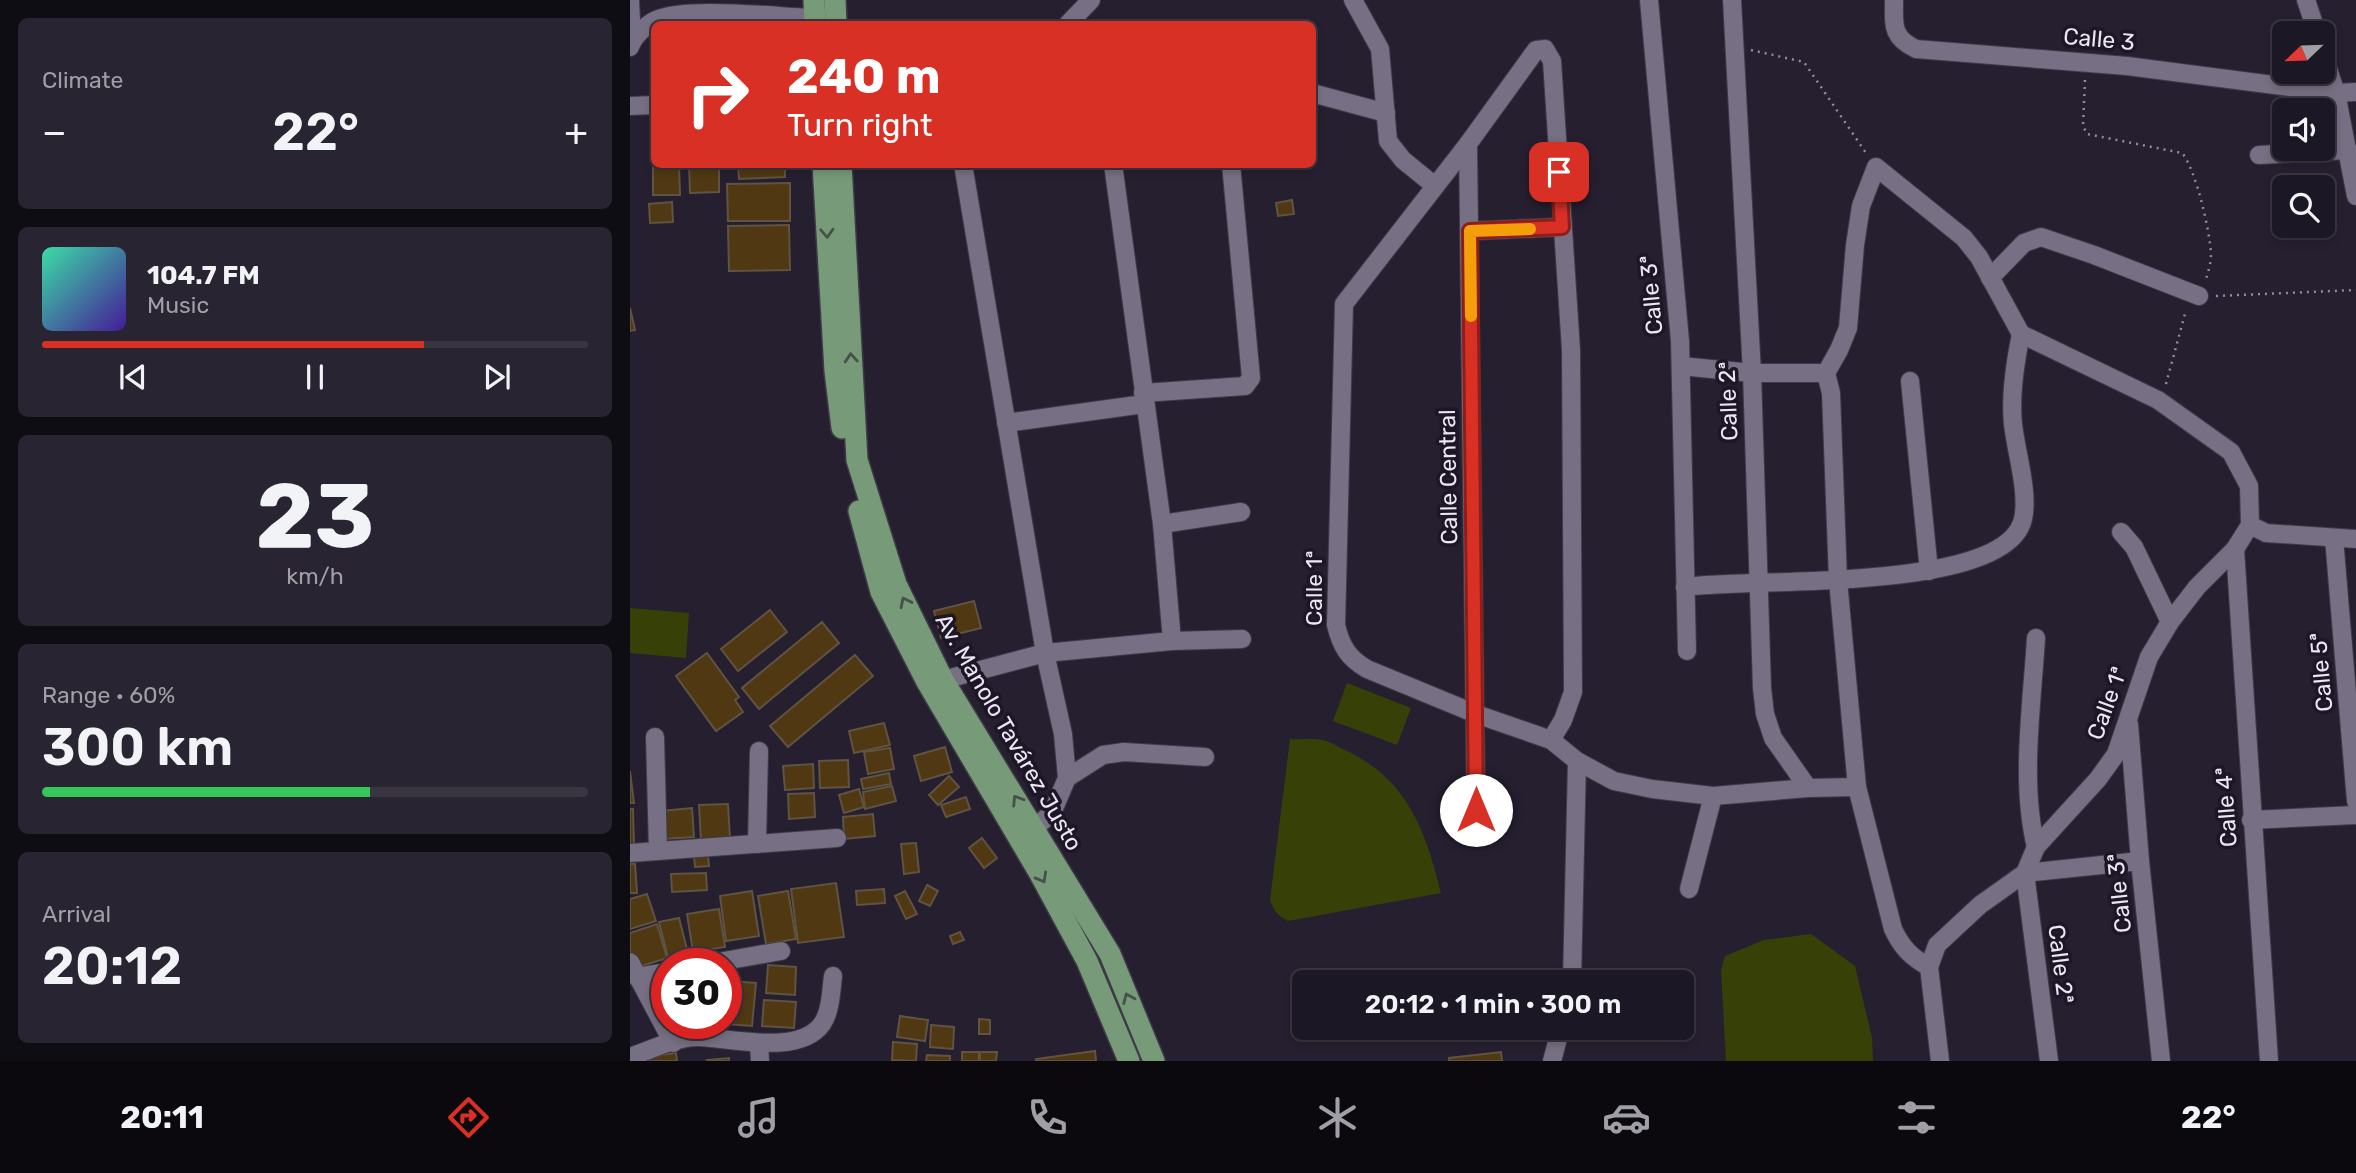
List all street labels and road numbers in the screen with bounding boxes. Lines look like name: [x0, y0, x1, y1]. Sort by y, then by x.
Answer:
street label: Calle 3: [2062, 22, 2136, 56]
street label: Calle 3ª: [1634, 254, 1668, 336]
street label: Calle 2ª: [1713, 361, 1743, 441]
street label: Calle Central: [1433, 409, 1463, 545]
street label: Calle 1ª: [1300, 550, 1328, 626]
street label: Av. Manolo Tavárez Justo: [930, 608, 1088, 856]
street label: Calle 5ª: [2304, 631, 2338, 713]
street label: Calle 1ª: [2081, 663, 2133, 743]
street label: Calle 4ª: [2209, 766, 2243, 848]
street label: Calle 3ª: [2101, 852, 2137, 934]
street label: Calle 2ª: [2042, 923, 2080, 1005]

